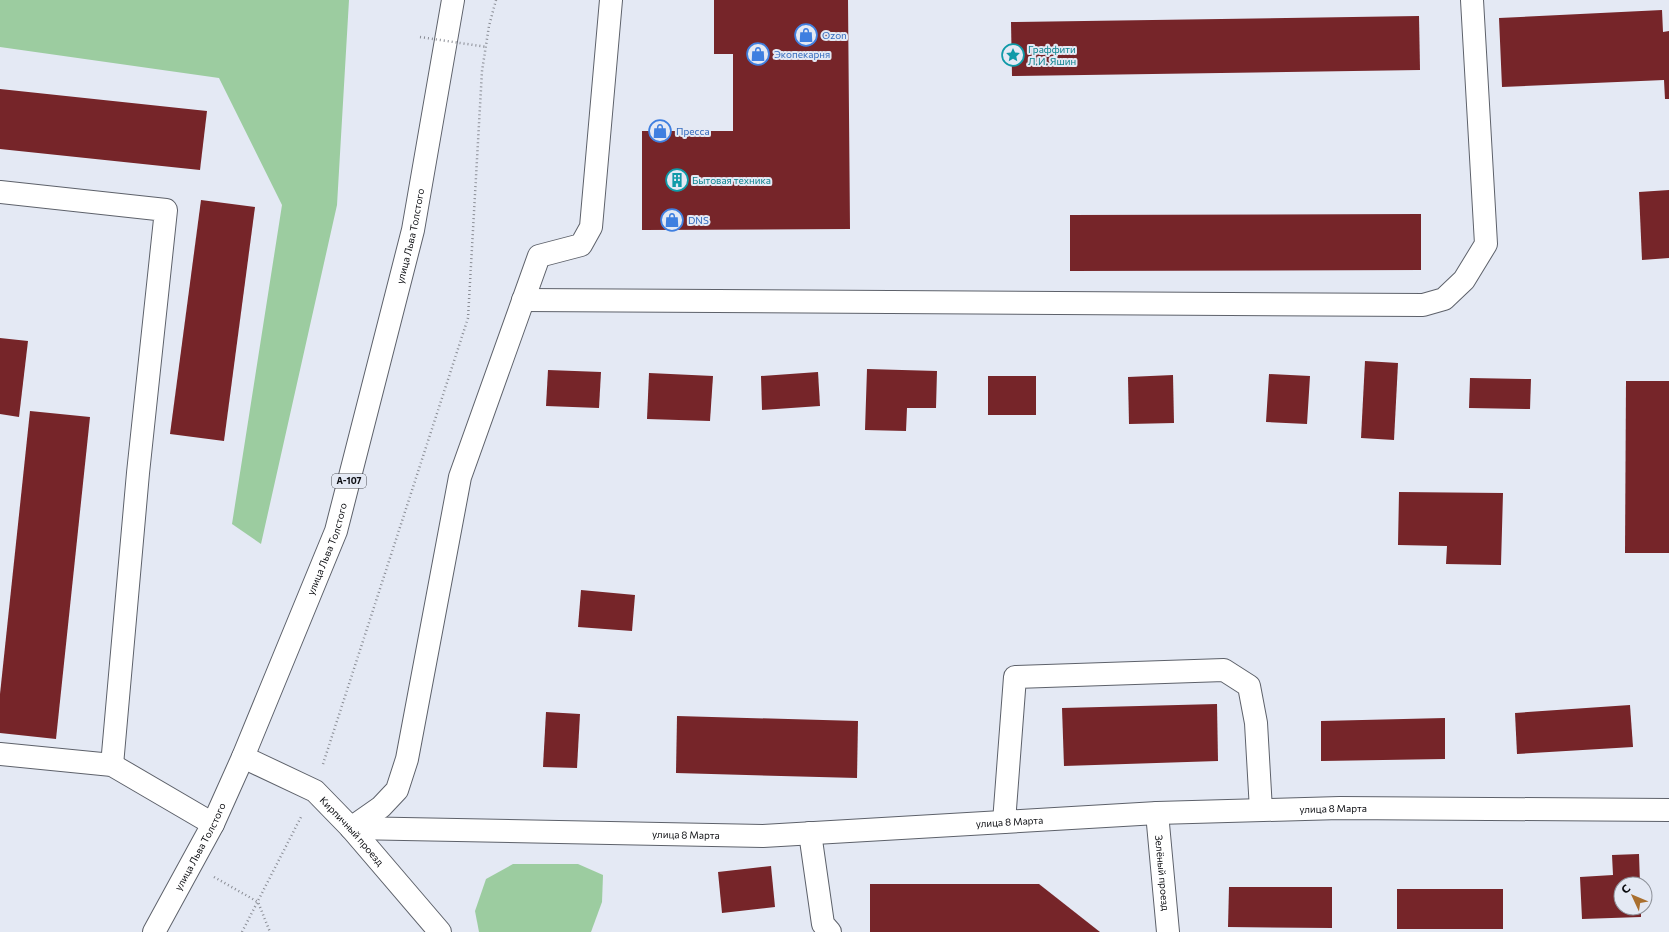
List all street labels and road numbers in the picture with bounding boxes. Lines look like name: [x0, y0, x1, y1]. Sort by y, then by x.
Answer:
street label: улица Льва Толстого: [393, 187, 426, 285]
road number: А-107: [332, 474, 366, 488]
street label: улица Льва Толстого: [304, 501, 349, 597]
street label: Кирпичный проезд: [317, 794, 386, 868]
street label: улица Льва Толстого: [172, 801, 228, 893]
street label: улица 8 Марта: [1299, 802, 1367, 815]
street label: улица 8 Марта: [975, 814, 1044, 830]
street label: улица 8 Марта: [652, 828, 720, 841]
street label: Зелёный проезд: [1153, 834, 1172, 911]

